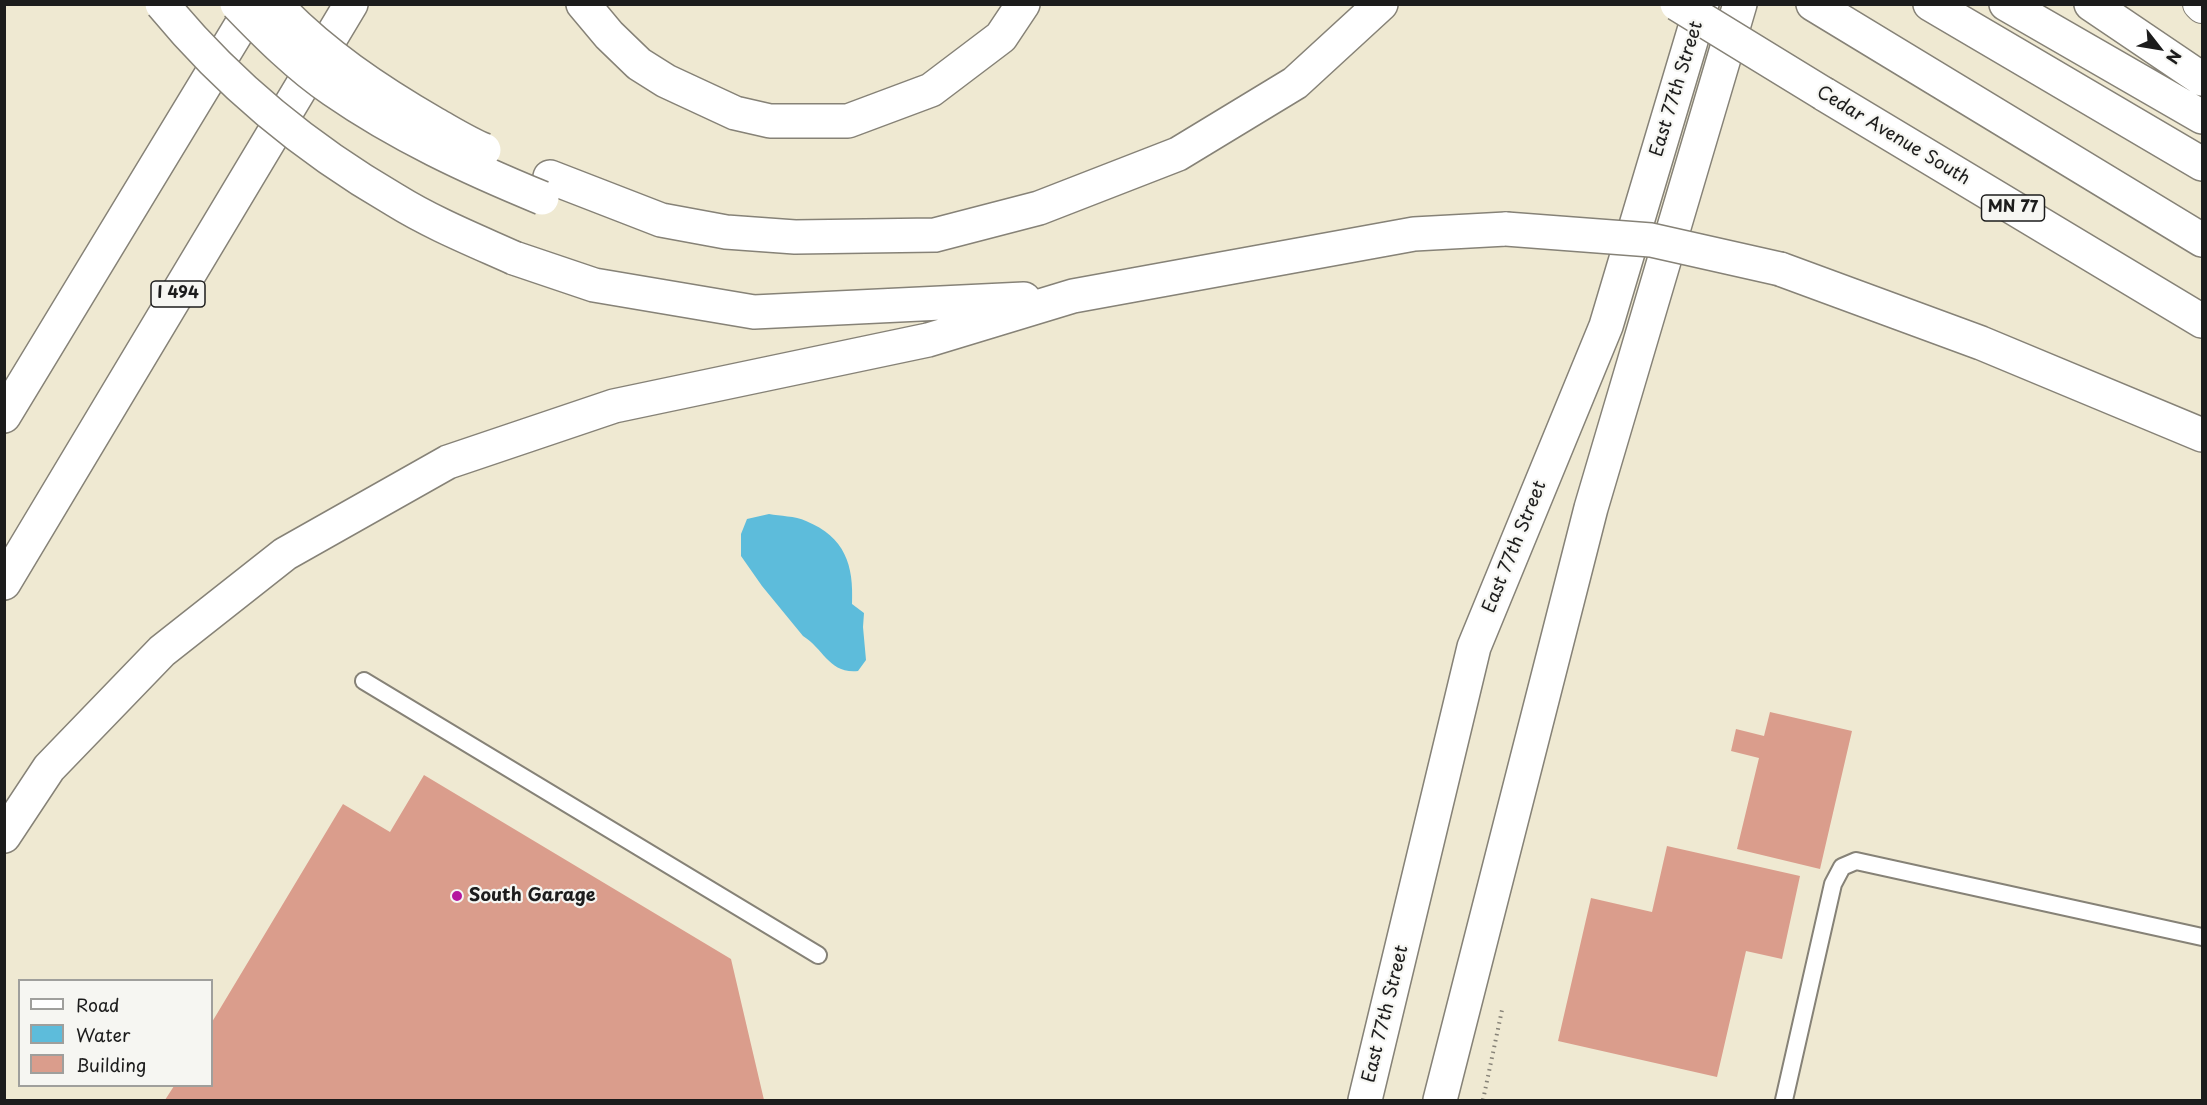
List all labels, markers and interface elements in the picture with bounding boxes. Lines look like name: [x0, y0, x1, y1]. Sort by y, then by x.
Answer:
north arrow: [2129, 18, 2189, 78]
street label: East 77th Street: [1646, 19, 1708, 159]
text: N: [2161, 46, 2188, 69]
street label: Cedar Avenue South: [1813, 82, 1973, 190]
road number: MN 77: [1982, 195, 2044, 221]
road number: I 494: [151, 281, 205, 307]
street label: East 77th Street: [1479, 478, 1551, 616]
place label: South Garage: [469, 885, 596, 907]
marker: South Garage: [450, 889, 464, 903]
street label: East 77th Street: [1358, 943, 1414, 1085]
legend: [18, 979, 213, 1087]
text: Road: [76, 991, 120, 1018]
text: Water: [76, 1021, 130, 1048]
text: Building: [76, 1051, 146, 1078]

